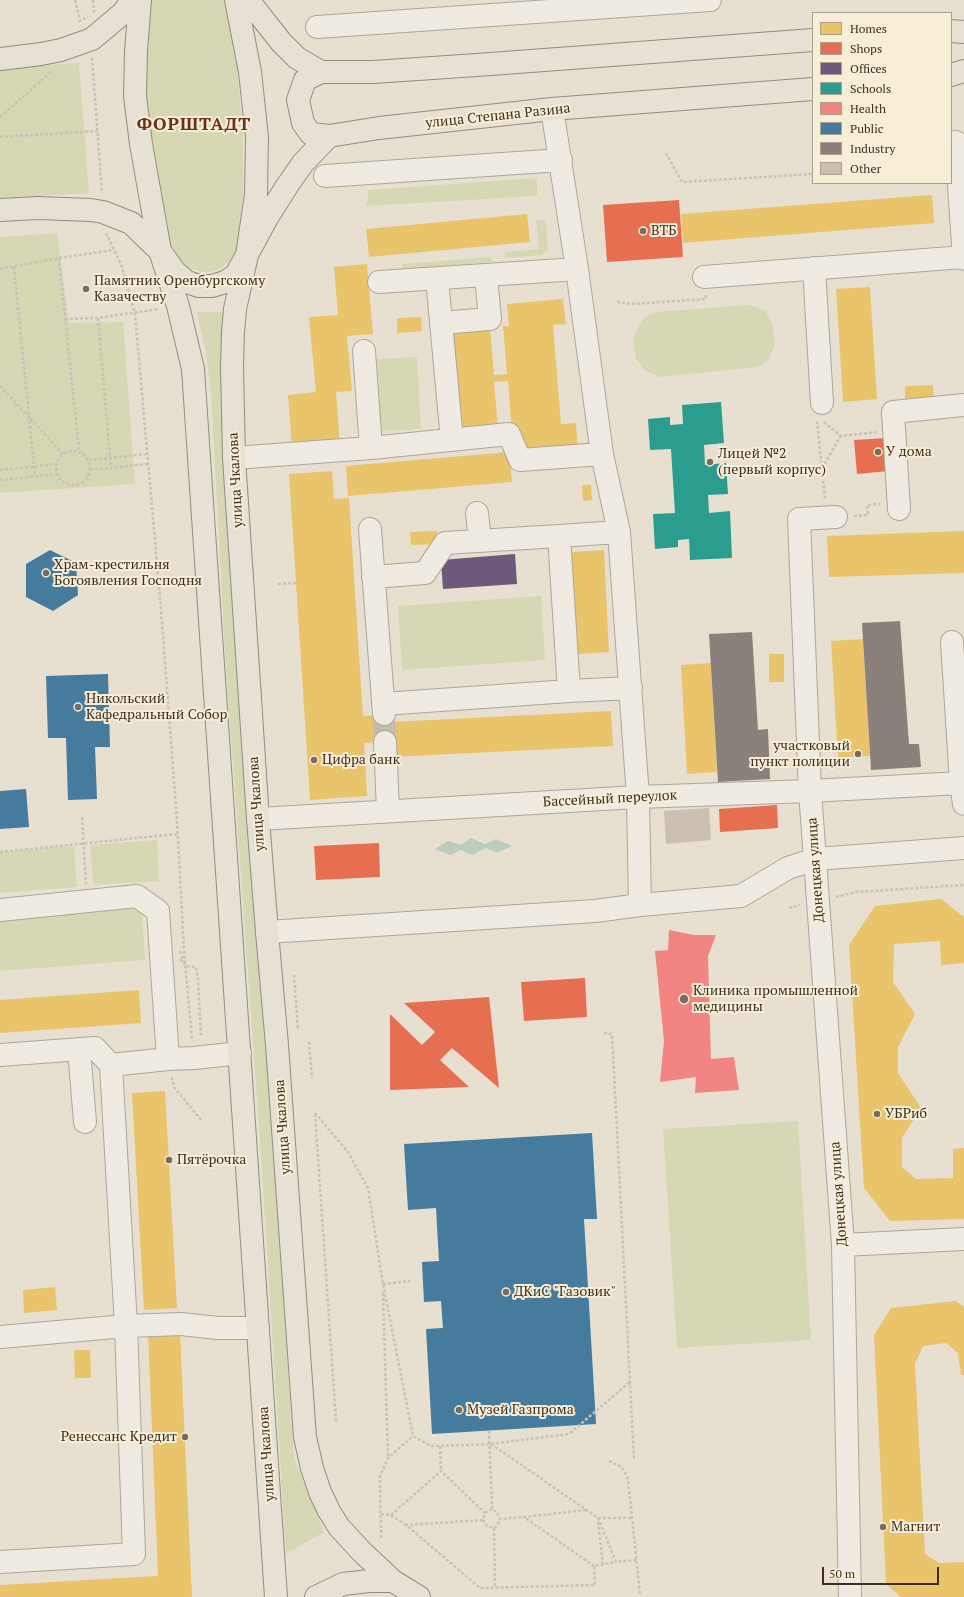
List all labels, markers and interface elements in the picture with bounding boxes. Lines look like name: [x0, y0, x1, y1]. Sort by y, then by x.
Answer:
legend: [812, 12, 952, 184]
text: Homes: [850, 21, 887, 36]
text: Shops: [850, 41, 882, 56]
text: Offices: [850, 61, 887, 76]
text: Schools: [850, 81, 891, 96]
street label: улица Степана Разина: [425, 100, 571, 132]
text: Health: [850, 101, 886, 116]
district label: ФОРШТАДТ: [137, 114, 251, 136]
text: Public: [850, 121, 883, 136]
text: Industry: [850, 141, 895, 156]
text: Other: [850, 161, 881, 176]
place label: ВТБ: [651, 223, 677, 239]
marker: ВТБ: [638, 226, 648, 236]
place label: Памятник Оренбургскому Казачеству: [94, 273, 265, 306]
marker: Памятник Оренбургскому Казачеству: [81, 284, 91, 294]
street label: улица Чкалова: [225, 432, 247, 528]
place label: У дома: [886, 444, 932, 460]
place label: Лицей №2 (первый корпус): [718, 446, 826, 478]
marker: У дома: [873, 447, 883, 457]
marker: Лицей №2 (первый корпус): [705, 457, 715, 467]
place label: Храм-крестильня Богоявления Господня: [54, 557, 202, 590]
marker: Храм-крестильня Богоявления Господня: [41, 568, 51, 578]
place label: Никольский Кафедральный Собор: [86, 691, 227, 724]
marker: Никольский Кафедральный Собор: [73, 702, 83, 712]
place label: участковый пункт полиции: [750, 738, 850, 770]
marker: участковый пункт полиции: [853, 749, 863, 759]
place label: Цифра банк: [322, 752, 400, 768]
marker: Цифра банк: [309, 755, 319, 765]
street label: улица Чкалова: [245, 756, 269, 852]
street label: Бассейный переулок: [542, 787, 678, 811]
street label: Донецкая улица: [804, 817, 828, 923]
place label: Клиника промышленной медицины: [693, 983, 858, 1016]
marker: Клиника промышленной медицины: [678, 993, 690, 1005]
street label: улица Чкалова: [271, 1079, 295, 1175]
place label: УБРиб: [885, 1106, 927, 1122]
marker: УБРиб: [872, 1109, 882, 1119]
street label: Донецкая улица: [827, 1141, 851, 1247]
place label: Пятёрочка: [177, 1152, 246, 1168]
marker: Пятёрочка: [164, 1155, 174, 1165]
place label: ДКиC "Газовик": [514, 1284, 616, 1300]
marker: ДКиC "Газовик": [501, 1287, 511, 1297]
place label: Музей Газпрома: [467, 1402, 574, 1418]
marker: Музей Газпрома: [454, 1405, 464, 1415]
street label: улица Чкалова: [255, 1406, 279, 1502]
place label: Ренессанс Кредит: [61, 1429, 177, 1445]
marker: Ренессанс Кредит: [180, 1432, 190, 1442]
place label: Магнит: [891, 1519, 940, 1535]
marker: Магнит: [878, 1522, 888, 1532]
scale bar: [824, 1559, 941, 1585]
text: 50 m: [829, 1566, 855, 1581]

